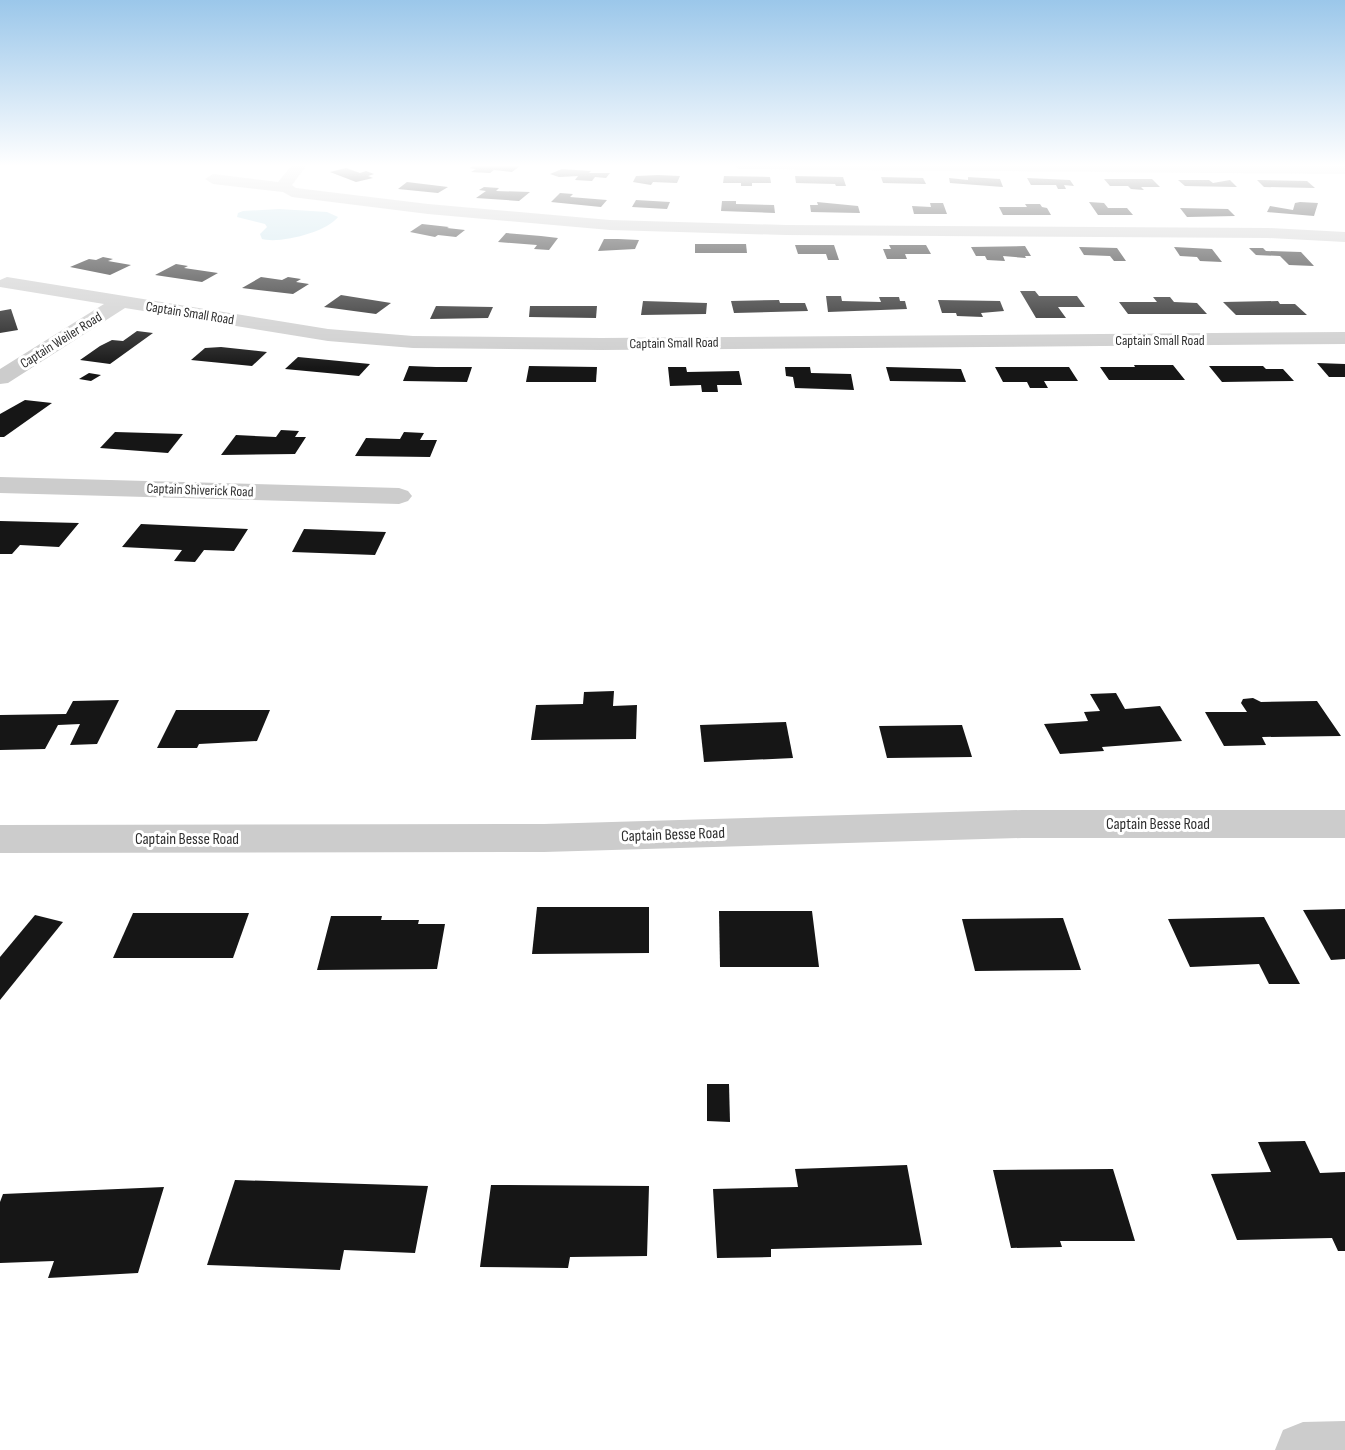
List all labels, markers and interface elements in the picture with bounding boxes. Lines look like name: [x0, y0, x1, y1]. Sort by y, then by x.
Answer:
street label: Captain Small Road: [145, 298, 236, 328]
street label: Captain Weiler Road: [17, 308, 105, 372]
street label: Captain Small Road: [1115, 332, 1205, 349]
street label: Captain Small Road: [629, 334, 719, 352]
street label: Captain Shiverick Road: [146, 480, 254, 500]
street label: Captain Besse Road: [1106, 815, 1210, 834]
street label: Captain Besse Road: [621, 824, 725, 846]
street label: Captain Besse Road: [135, 830, 239, 849]

